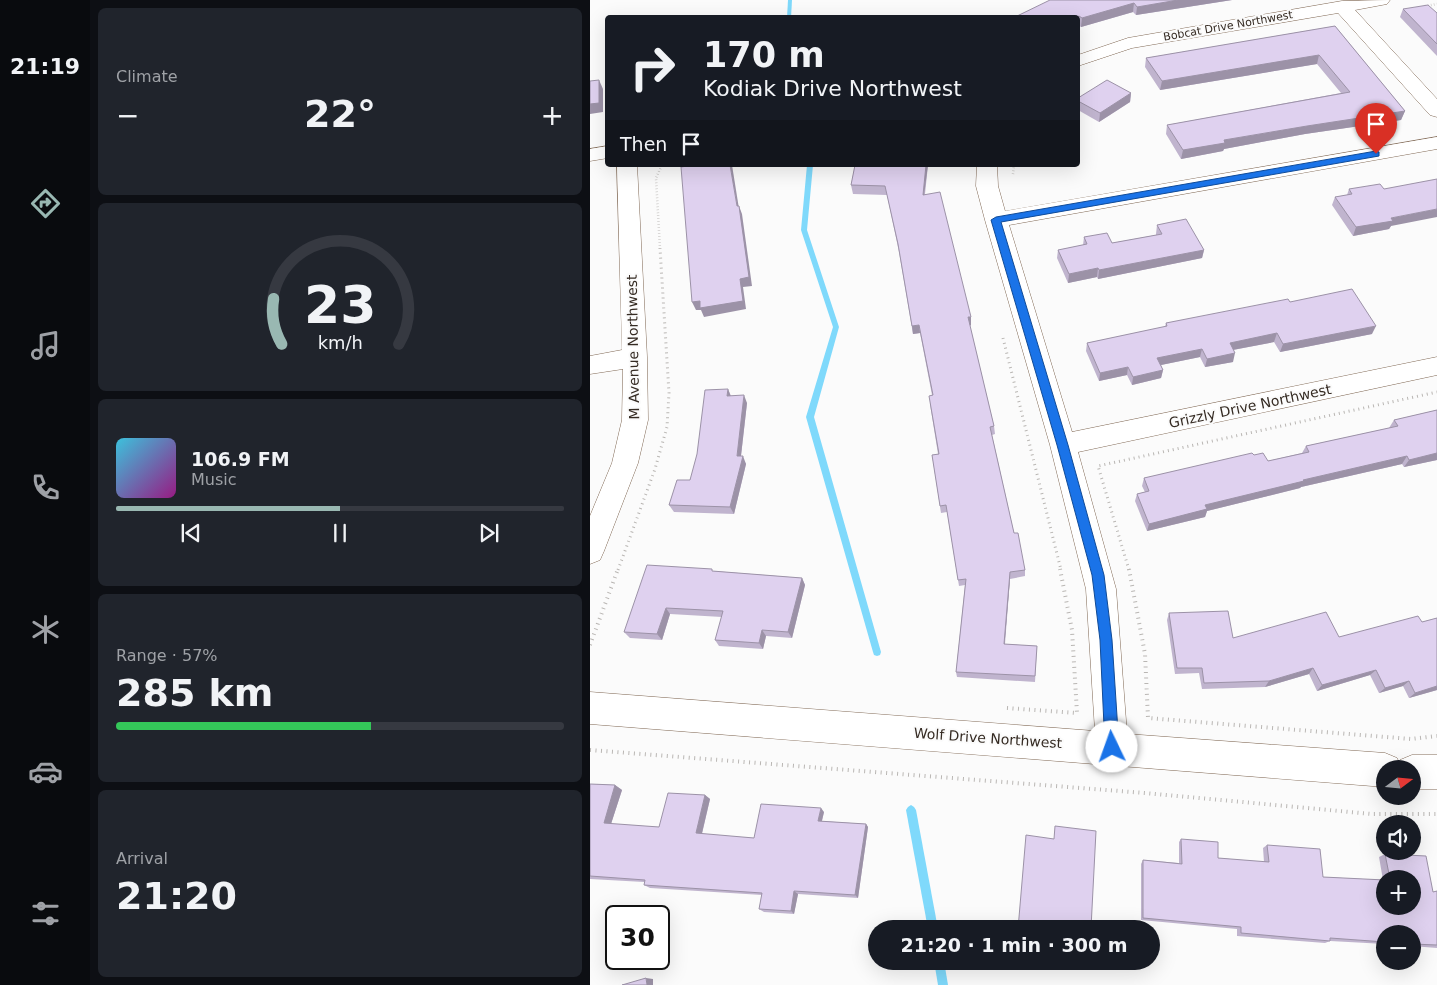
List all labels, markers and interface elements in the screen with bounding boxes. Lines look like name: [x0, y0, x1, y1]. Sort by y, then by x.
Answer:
street label: Bobcat Drive Northwest: [1162, 8, 1294, 44]
icon: right: [620, 35, 685, 100]
text: 170 m: [703, 35, 825, 75]
text: 21:19: [10, 54, 80, 79]
text: Climate: [116, 67, 178, 86]
text: Kodiak Drive Northwest: [703, 76, 962, 101]
text: 22°: [304, 92, 376, 136]
text: −: [116, 99, 139, 132]
text: +: [541, 99, 564, 132]
pin: [1355, 103, 1397, 154]
icon: arrive: [1362, 110, 1390, 138]
icon: arrive: [677, 130, 705, 158]
text: Then: [620, 133, 667, 155]
icon: directions: [28, 186, 63, 221]
street label: M Avenue Northwest: [624, 274, 642, 420]
text: 23: [304, 275, 376, 335]
icon: music: [28, 328, 63, 363]
text: km/h: [317, 332, 363, 353]
street label: Grizzly Drive Northwest: [1167, 381, 1333, 431]
text: 106.9 FM: [191, 448, 290, 470]
icon: phone: [28, 470, 63, 505]
text: Music: [191, 470, 237, 489]
icon: previous: [177, 519, 205, 547]
icon: pause: [326, 519, 354, 547]
icon: next: [475, 519, 503, 547]
icon: climate: [28, 612, 63, 647]
text: Range · 57%: [116, 646, 218, 665]
text: 285 km: [116, 671, 273, 715]
position arrow: [1085, 720, 1137, 772]
street label: Wolf Drive Northwest: [913, 725, 1063, 751]
icon: car: [28, 754, 63, 789]
north arrow: [1376, 760, 1421, 805]
map controls: [1376, 760, 1421, 970]
button: sound: [1376, 815, 1421, 860]
text: Arrival: [116, 849, 168, 868]
button: +: [1376, 870, 1421, 915]
text: 21:20: [116, 874, 237, 918]
icon: filters: [28, 896, 63, 931]
speed limit sign: 30: [605, 905, 670, 970]
button: −: [1376, 925, 1421, 970]
text: 21:20 · 1 min · 300 m: [900, 934, 1128, 956]

